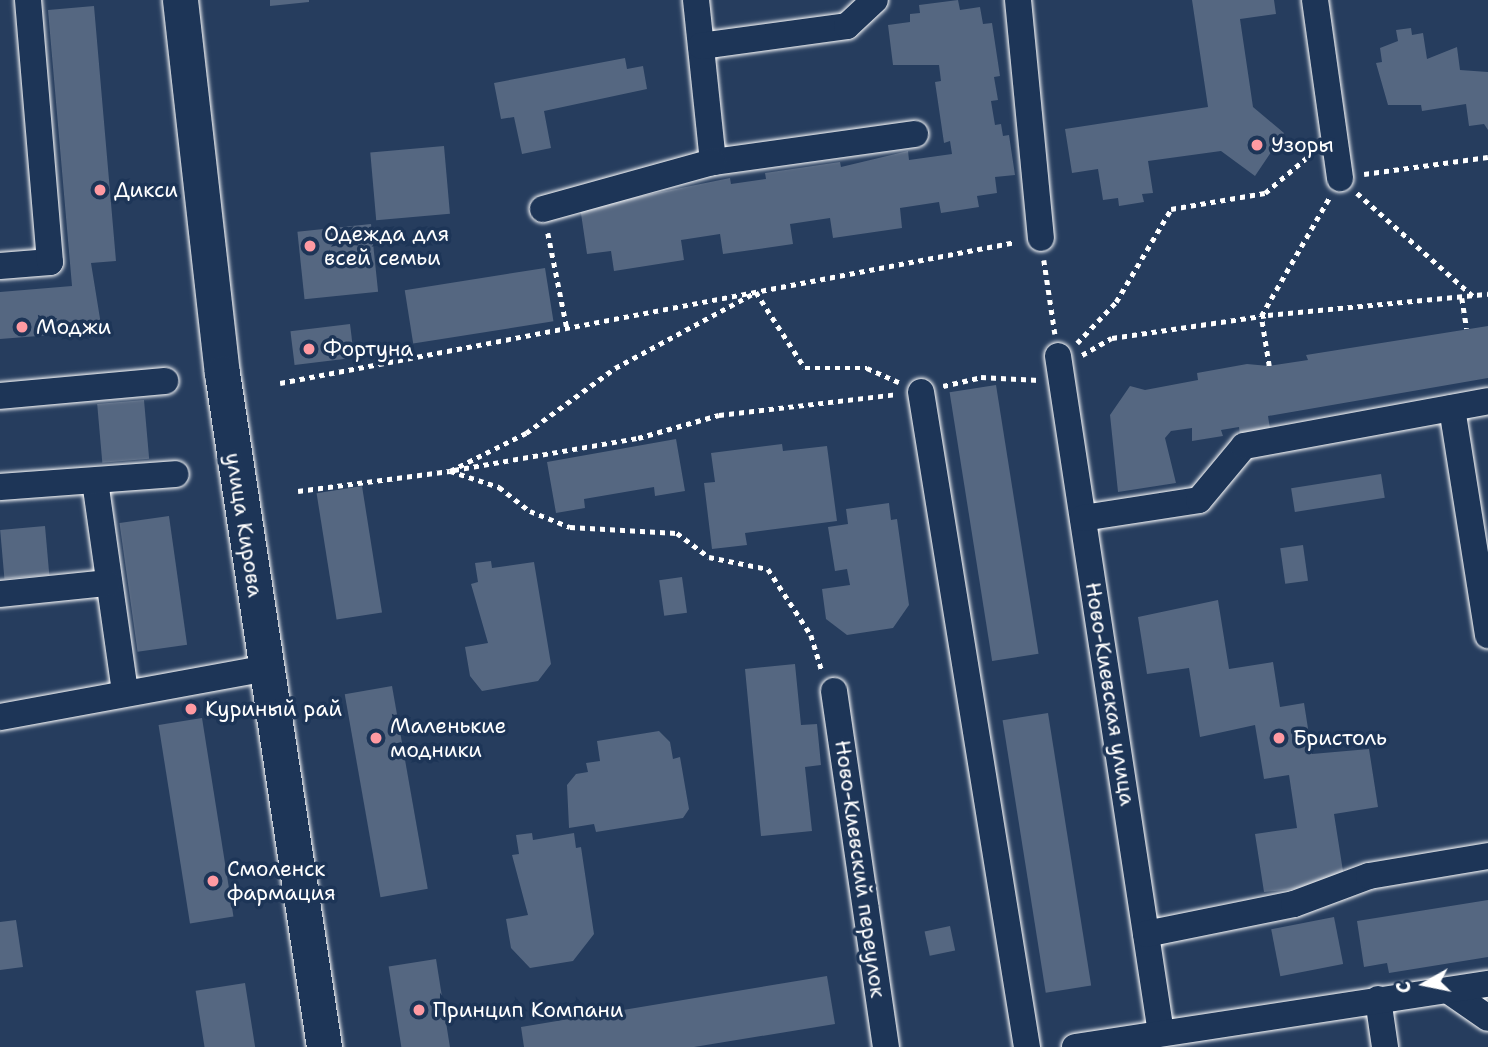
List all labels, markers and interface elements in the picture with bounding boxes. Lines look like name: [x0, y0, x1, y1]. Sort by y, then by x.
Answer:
place label: Узоры: [1271, 132, 1334, 158]
marker: Узоры: [1249, 137, 1265, 153]
place label: Дикси: [114, 177, 178, 203]
marker: Дикси: [92, 182, 108, 198]
place label: Одежда для всей семьи: [324, 221, 449, 271]
marker: Одежда для всей семьи: [302, 238, 318, 254]
place label: Моджи: [36, 314, 111, 340]
marker: Моджи: [14, 319, 30, 335]
place label: Фортуна: [323, 336, 413, 362]
marker: Фортуна: [301, 341, 317, 357]
street label: улица Кирова: [220, 451, 268, 599]
street label: Ново-Киевская улица: [1080, 580, 1140, 808]
place label: Куриный рай: [205, 696, 342, 722]
marker: Куриный рай: [183, 701, 199, 717]
place label: Маленькие модники: [390, 713, 506, 763]
place label: Бристоль: [1293, 725, 1387, 751]
marker: Маленькие модники: [368, 730, 384, 746]
marker: Бристоль: [1271, 730, 1287, 746]
street label: Ново-Киевский переулок: [829, 739, 891, 999]
place label: Смоленск фармация: [227, 856, 336, 906]
marker: Смоленск фармация: [205, 873, 221, 889]
north arrow: [1390, 949, 1460, 1019]
text: С: [1391, 980, 1417, 995]
place label: Принцип Компани: [433, 997, 623, 1023]
marker: Принцип Компани: [411, 1002, 427, 1018]

